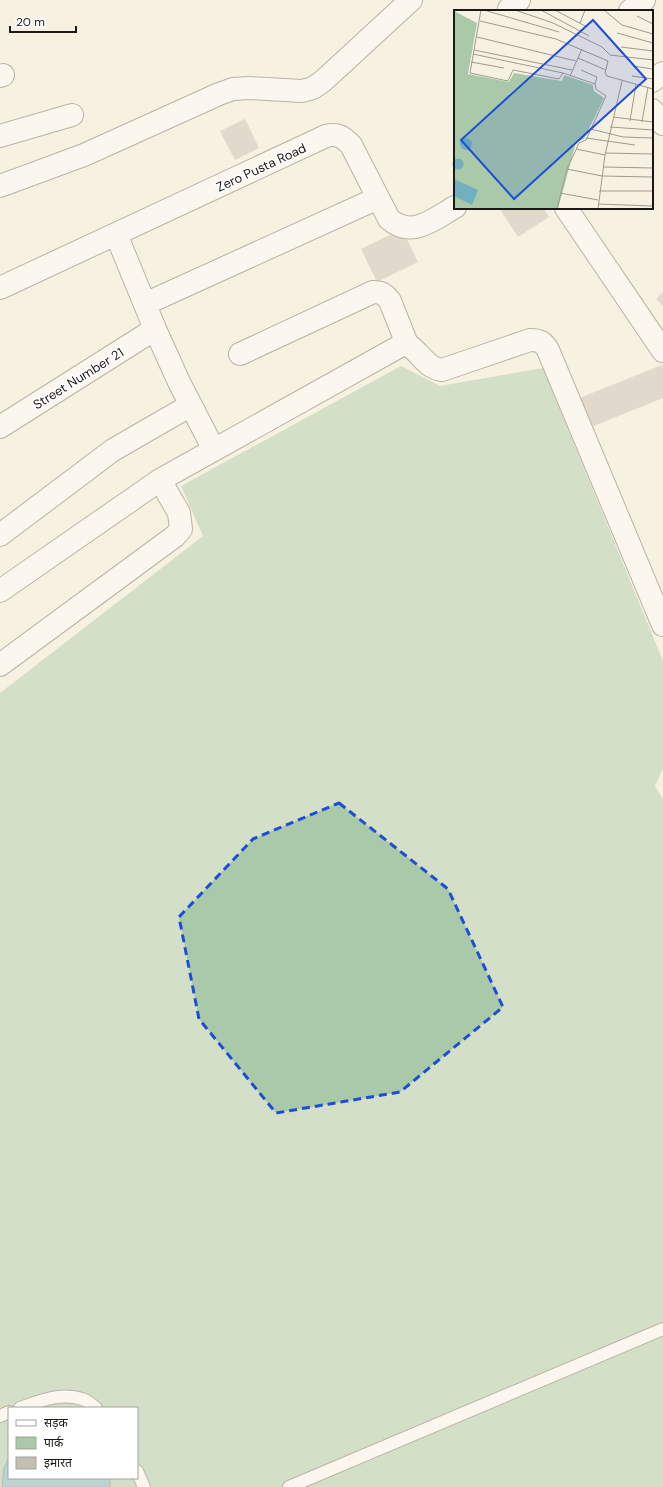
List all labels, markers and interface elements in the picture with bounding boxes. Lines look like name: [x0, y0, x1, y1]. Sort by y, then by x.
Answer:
scale bar: [10, 8, 76, 34]
inset map: [454, 10, 653, 209]
text: 20 m: [16, 14, 45, 30]
street label: Zero Pusta Road: [214, 139, 309, 196]
street label: Street Number 21: [30, 344, 127, 413]
legend: [8, 1407, 138, 1479]
text: सड़क: [44, 1415, 69, 1431]
text: पार्क: [44, 1435, 64, 1451]
text: इमारत: [44, 1455, 73, 1471]

